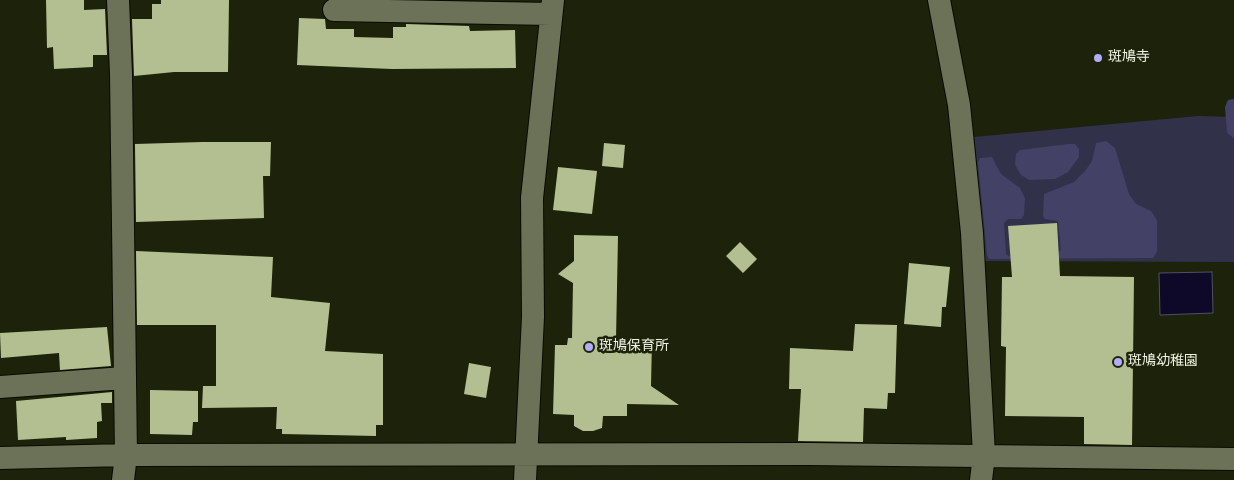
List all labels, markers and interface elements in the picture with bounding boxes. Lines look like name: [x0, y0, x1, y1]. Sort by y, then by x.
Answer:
place label: 斑鳩寺: [1108, 50, 1150, 66]
marker: 斑鳩寺: [1092, 52, 1104, 64]
place label: 斑鳩保育所: [599, 339, 669, 355]
marker: 斑鳩保育所: [583, 341, 595, 353]
place label: 斑鳩幼稚園: [1128, 354, 1198, 370]
marker: 斑鳩幼稚園: [1112, 356, 1124, 368]

